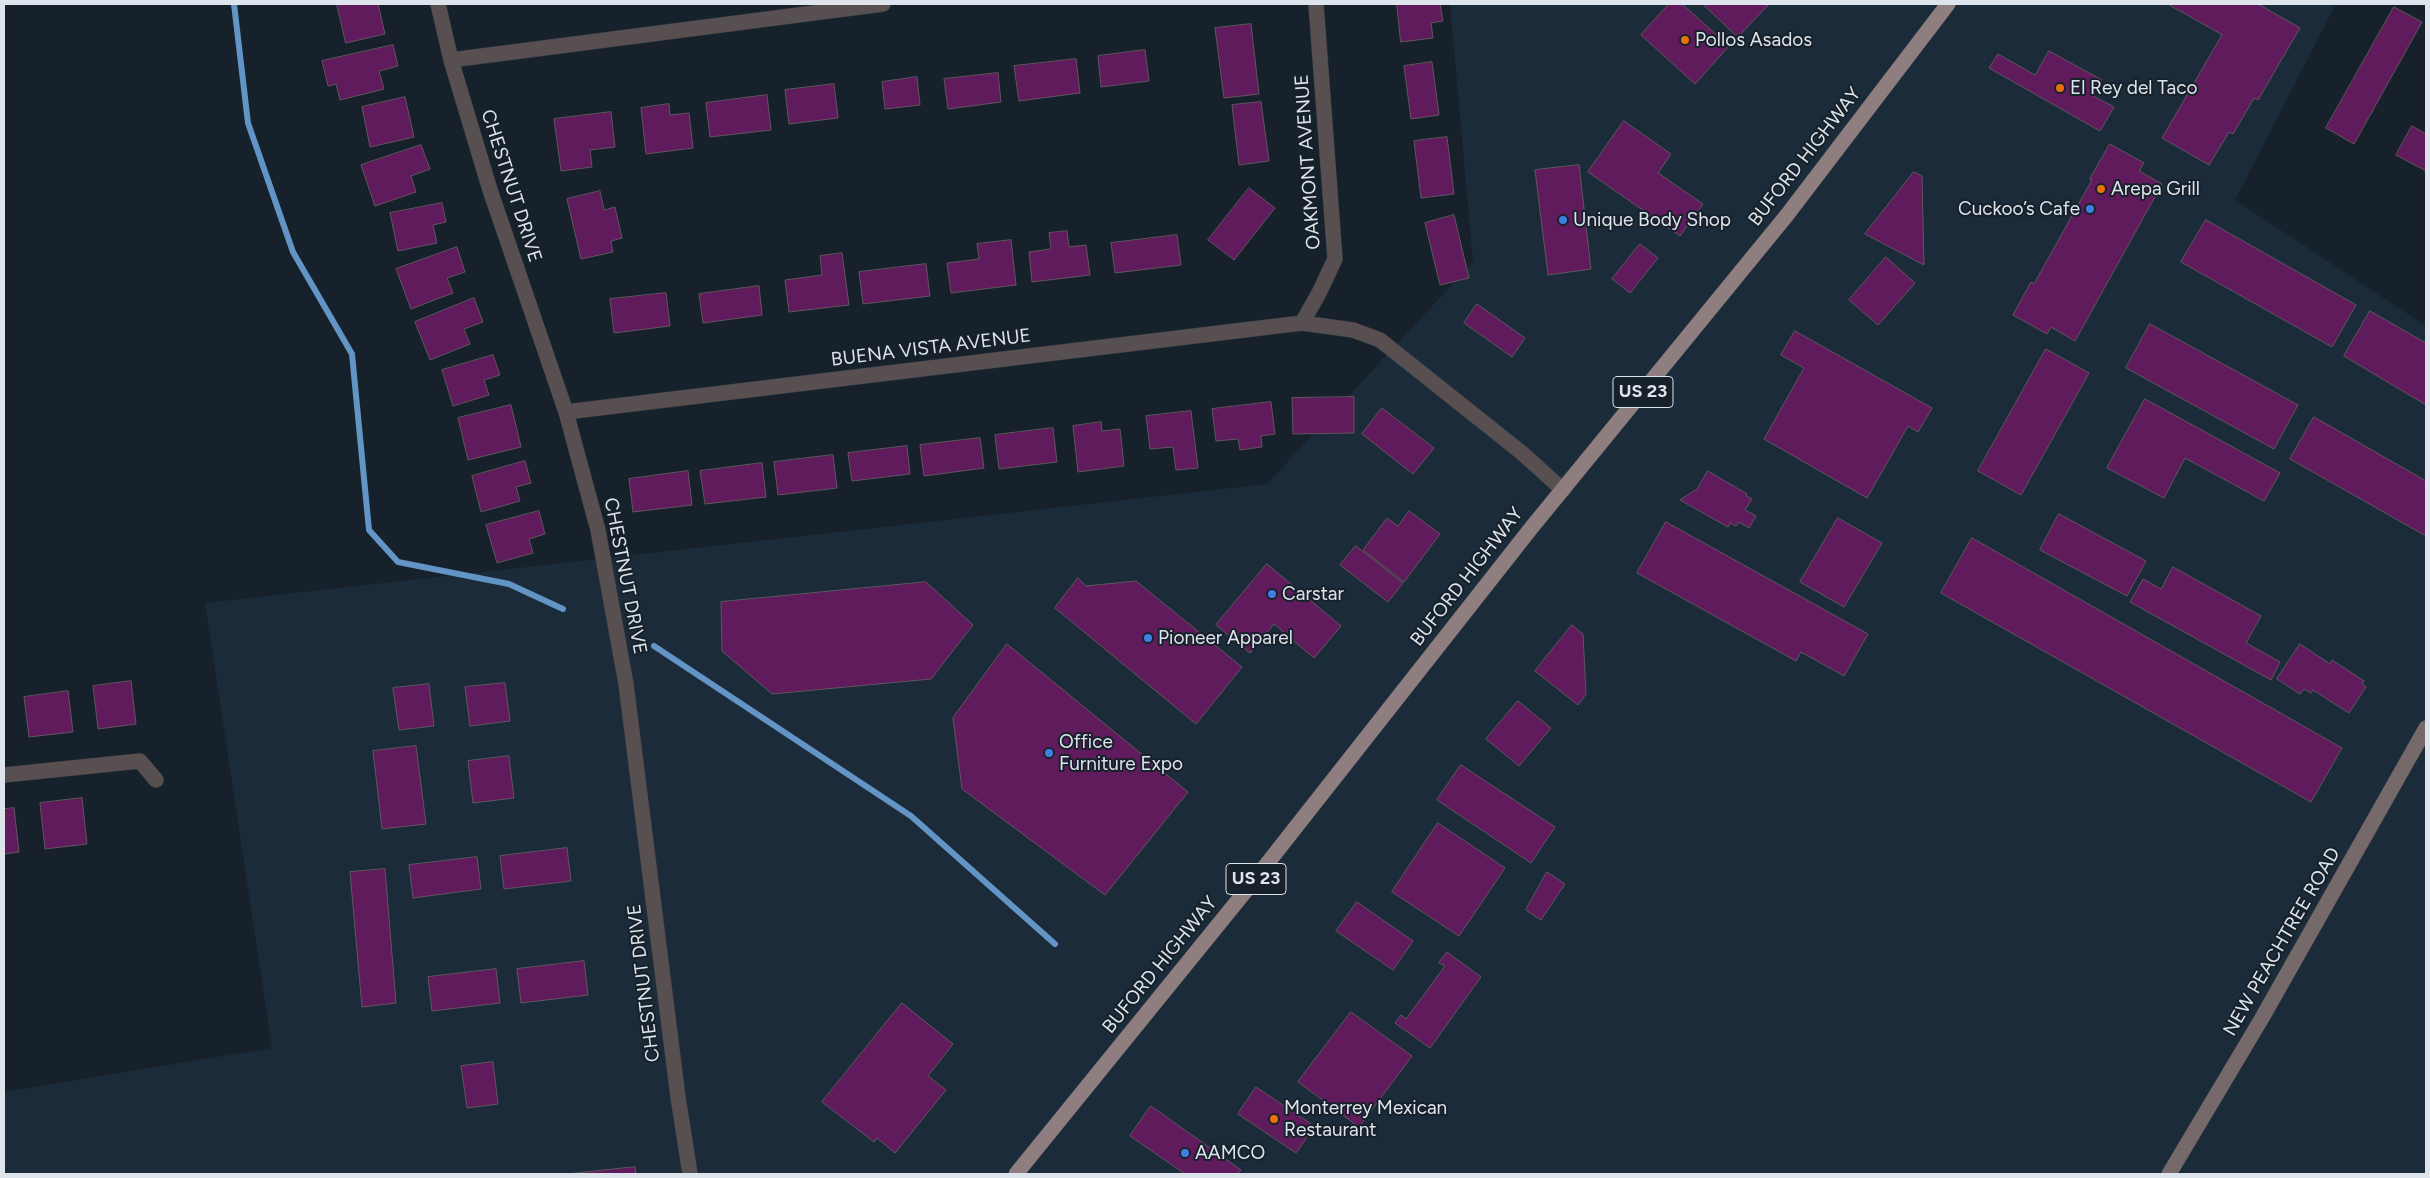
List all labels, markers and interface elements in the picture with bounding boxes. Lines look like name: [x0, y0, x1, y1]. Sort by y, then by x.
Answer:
place label: Pollos Asados: [1695, 29, 1812, 51]
marker: Pollos Asados: [1679, 34, 1691, 46]
street label: OAKMONT AVENUE: [1290, 74, 1326, 250]
place label: El Rey del Taco: [2070, 77, 2198, 99]
marker: El Rey del Taco: [2054, 82, 2066, 94]
street label: BUFORD HIGHWAY: [1744, 83, 1866, 231]
street label: CHESTNUT DRIVE: [476, 107, 546, 265]
place label: Arepa Grill: [2111, 178, 2200, 200]
marker: Arepa Grill: [2095, 183, 2107, 195]
place label: Cuckoo’s Cafe: [1958, 198, 2080, 220]
marker: Cuckoo’s Cafe: [2084, 203, 2096, 215]
place label: Unique Body Shop: [1573, 209, 1731, 231]
marker: Unique Body Shop: [1557, 214, 1569, 226]
street label: BUENA VISTA AVENUE: [830, 324, 1032, 372]
road number: US 23: [1613, 377, 1673, 408]
street label: CHESTNUT DRIVE: [599, 496, 651, 656]
street label: BUFORD HIGHWAY: [1406, 503, 1528, 651]
place label: Carstar: [1282, 583, 1344, 605]
marker: Carstar: [1266, 588, 1278, 600]
place label: Pioneer Apparel: [1158, 627, 1293, 649]
marker: Pioneer Apparel: [1142, 632, 1154, 644]
place label: Office Furniture Expo: [1059, 731, 1183, 775]
marker: Office Furniture Expo: [1043, 747, 1055, 759]
street label: NEW PEACHTREE ROAD: [2219, 844, 2345, 1040]
road number: US 23: [1226, 864, 1286, 894]
street label: BUFORD HIGHWAY: [1098, 892, 1222, 1038]
street label: CHESTNUT DRIVE: [623, 903, 665, 1063]
place label: Monterrey Mexican Restaurant: [1284, 1097, 1447, 1141]
marker: Monterrey Mexican Restaurant: [1268, 1113, 1280, 1125]
place label: AAMCO: [1195, 1142, 1265, 1164]
marker: AAMCO: [1179, 1147, 1191, 1159]

